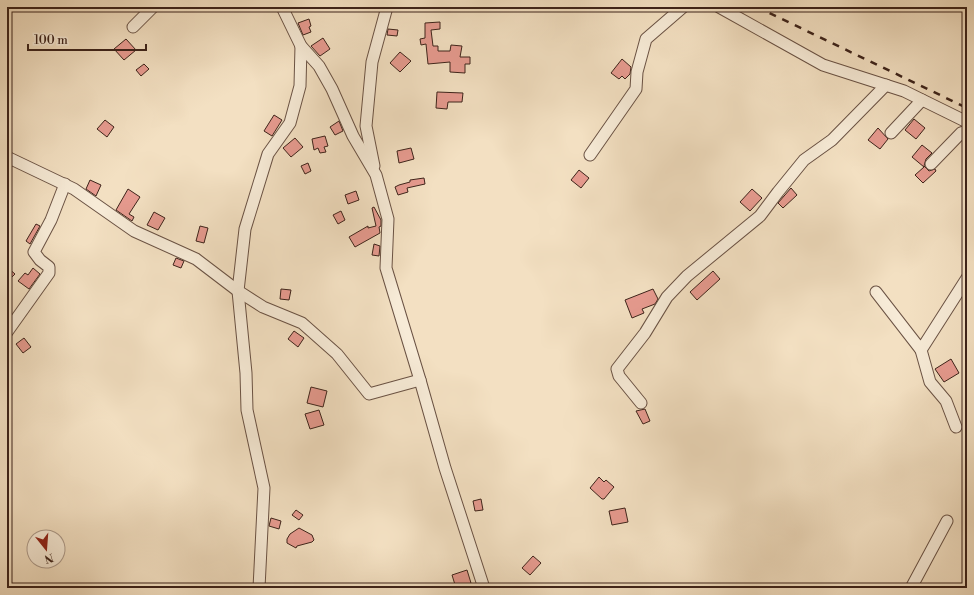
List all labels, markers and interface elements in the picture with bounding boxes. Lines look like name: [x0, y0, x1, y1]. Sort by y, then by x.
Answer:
scale bar: [28, 26, 146, 52]
text: 100 m: [34, 33, 68, 48]
north arrow: [26, 529, 66, 569]
text: N: [42, 550, 55, 566]

